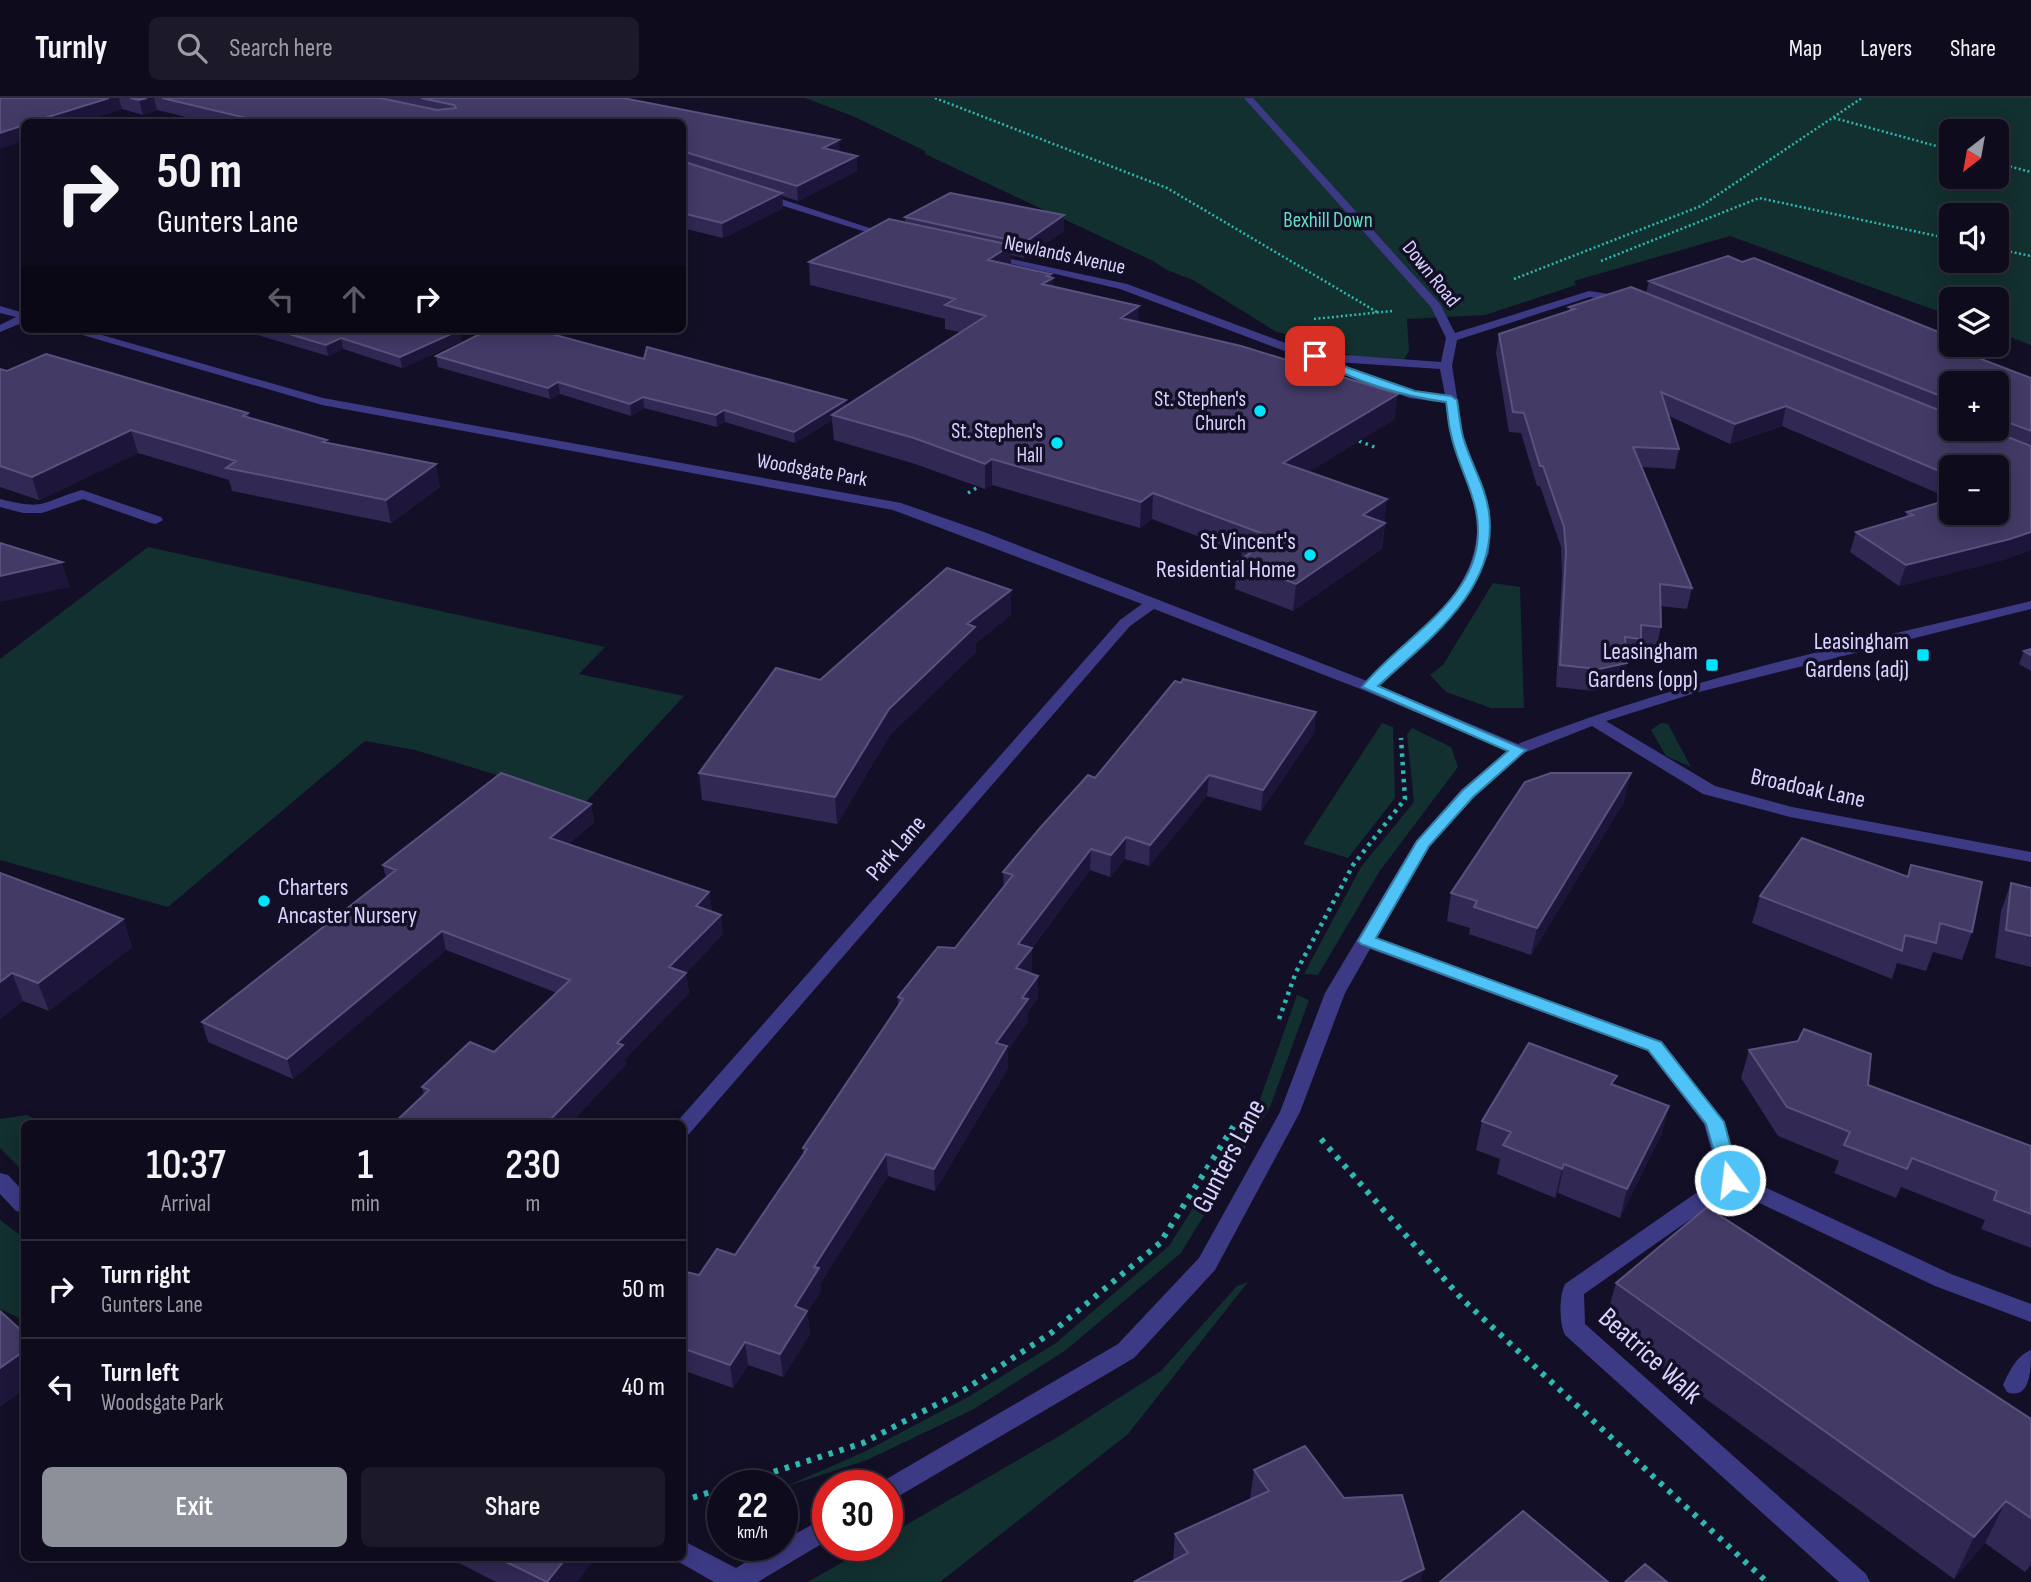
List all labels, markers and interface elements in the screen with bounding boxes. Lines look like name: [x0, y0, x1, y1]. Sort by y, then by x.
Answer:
search box: [149, 17, 639, 80]
text: Turnly: [35, 28, 107, 68]
icon: search: [173, 29, 211, 67]
text: Search here: [229, 33, 333, 64]
text: Map: [1789, 34, 1822, 63]
text: Layers: [1860, 34, 1912, 63]
text: Share: [1950, 34, 1996, 63]
north arrow: [1939, 119, 2009, 189]
map controls: [1939, 119, 2009, 525]
text: 50 m: [157, 143, 242, 202]
icon: right: [42, 147, 133, 238]
text: Gunters Lane: [157, 203, 299, 242]
button: sound: [1939, 203, 2009, 273]
park label: Bexhill Down: [1283, 208, 1373, 233]
street label: Newlands Avenue: [1002, 230, 1128, 280]
street label: Down Road: [1397, 236, 1465, 312]
icon: left: [262, 280, 300, 318]
icon: ahead: [335, 280, 373, 318]
icon: right: [408, 280, 446, 318]
button: layers: [1939, 287, 2009, 357]
pin: [1285, 326, 1345, 386]
icon: arrive: [1296, 337, 1334, 375]
button: +: [1939, 371, 2009, 441]
place label: St. Stephen's Church: [1154, 387, 1246, 436]
marker: St. Stephen's Church: [1252, 403, 1268, 419]
place label: St. Stephen's Hall: [951, 419, 1043, 468]
marker: St. Stephen's Hall: [1049, 435, 1065, 451]
street label: Woodsgate Park: [755, 448, 869, 492]
button: −: [1939, 455, 2009, 525]
place label: St Vincent's Residential Home: [1156, 527, 1296, 584]
marker: St Vincent's Residential Home: [1302, 547, 1318, 563]
place label: Leasingham Gardens (adj): [1805, 627, 1909, 684]
place label: Leasingham Gardens (opp): [1588, 637, 1698, 694]
marker: Leasingham Gardens (adj): [1915, 647, 1931, 663]
marker: Leasingham Gardens (opp): [1704, 657, 1720, 673]
street label: Broadoak Lane: [1748, 762, 1868, 814]
street label: Park Lane: [860, 809, 932, 887]
place label: Charters Ancaster Nursery: [277, 873, 417, 930]
marker: Charters Ancaster Nursery: [256, 893, 272, 909]
street label: Gunters Lane: [1185, 1094, 1273, 1218]
text: 10:37: [146, 1140, 226, 1191]
text: 1: [357, 1140, 373, 1191]
text: 230: [505, 1140, 561, 1191]
position arrow: [1693, 1143, 1767, 1217]
text: Arrival: [161, 1190, 211, 1218]
text: min: [351, 1190, 380, 1218]
text: m: [525, 1190, 540, 1218]
text: Turn right: [101, 1260, 190, 1291]
icon: right: [42, 1270, 80, 1308]
text: 50 m: [622, 1274, 665, 1305]
text: Gunters Lane: [101, 1291, 203, 1319]
street label: Beatrice Walk: [1592, 1301, 1709, 1411]
text: Turn left: [101, 1358, 179, 1389]
icon: left: [42, 1368, 80, 1406]
text: 40 m: [622, 1372, 665, 1403]
text: Woodsgate Park: [101, 1389, 224, 1417]
button: Exit: [42, 1467, 347, 1547]
button: Share: [361, 1467, 665, 1547]
speed limit sign: 30: [812, 1470, 903, 1561]
text: 22: [737, 1485, 768, 1528]
text: km/h: [737, 1522, 768, 1543]

